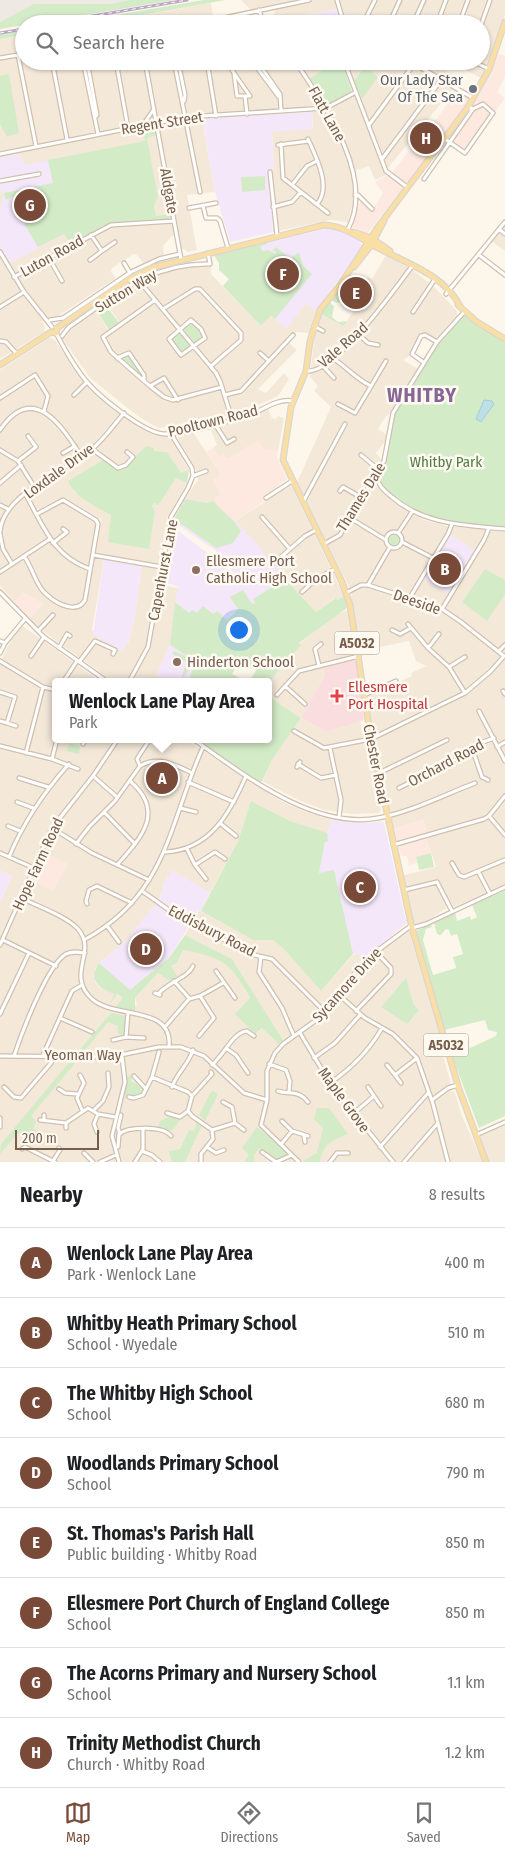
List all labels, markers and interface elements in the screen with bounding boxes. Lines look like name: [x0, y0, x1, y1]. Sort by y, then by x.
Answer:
search box: [15, 15, 490, 70]
icon: search: [33, 29, 61, 57]
text: Search here: [73, 31, 165, 54]
place label: Our Lady Star Of The Sea: [380, 71, 464, 106]
street label: Flatt Lane: [305, 83, 349, 145]
marker: Our Lady Star Of The Sea: [467, 83, 479, 95]
street label: Regent Street: [120, 108, 204, 138]
pin: H: [410, 119, 442, 157]
street label: Aldgate: [156, 167, 182, 215]
pin: G: [14, 186, 46, 224]
street label: Luton Road: [17, 231, 87, 281]
pin: F: [267, 255, 299, 293]
street label: Sutton Way: [92, 265, 160, 316]
pin: E: [340, 274, 372, 312]
street label: Vale Road: [314, 318, 372, 372]
district label: WHITBY: [387, 383, 457, 407]
street label: Pooltown Road: [166, 401, 260, 441]
street label: Loxdale Drive: [20, 440, 98, 502]
park label: Whitby Park: [410, 453, 482, 471]
street label: Thames Dale: [333, 459, 389, 535]
street label: Capenhurst Lane: [144, 518, 182, 622]
pin: B: [429, 550, 461, 588]
place label: Ellesmere Port Catholic High School: [206, 552, 332, 587]
marker: Ellesmere Port Catholic High School: [190, 564, 202, 576]
street label: Deeside: [391, 585, 443, 619]
your location: [226, 617, 252, 643]
road number: A5032: [334, 632, 380, 654]
place label: Hinderton School: [187, 653, 294, 671]
marker: Hinderton School: [171, 656, 183, 668]
popup: [52, 678, 272, 743]
place label: Ellesmere Port Hospital: [348, 678, 428, 713]
marker: Ellesmere Port Hospital: [330, 689, 344, 703]
text: Wenlock Lane Play Area: [69, 690, 255, 713]
text: Park: [69, 713, 97, 732]
street label: Chester Road: [359, 722, 393, 806]
street label: Orchard Road: [405, 735, 487, 791]
pin: A: [146, 759, 178, 797]
street label: Hope Farm Road: [9, 815, 67, 913]
pin: C: [344, 868, 376, 906]
street label: Eddisbury Road: [165, 901, 259, 961]
pin: D: [130, 930, 162, 968]
street label: Sycamore Drive: [309, 944, 385, 1026]
road number: A5032: [424, 1034, 468, 1056]
street label: Yeoman Way: [45, 1046, 122, 1064]
street label: Maple Grove: [314, 1064, 374, 1136]
scale bar: [15, 1127, 99, 1150]
text: 200 m: [22, 1130, 57, 1147]
text: Nearby: [20, 1182, 82, 1208]
text: 8 results: [429, 1185, 485, 1204]
text: Wenlock Lane Play Area: [67, 1242, 253, 1265]
text: A: [32, 1253, 40, 1272]
text: 400 m: [445, 1253, 485, 1272]
text: Park · Wenlock Lane: [67, 1265, 196, 1284]
text: Whitby Heath Primary School: [67, 1312, 297, 1335]
text: B: [32, 1323, 40, 1342]
text: 510 m: [448, 1323, 485, 1342]
text: School · Wyedale: [67, 1335, 177, 1354]
text: The Whitby High School: [67, 1382, 253, 1405]
text: C: [32, 1393, 40, 1412]
text: 680 m: [445, 1393, 485, 1412]
text: School: [67, 1405, 111, 1424]
text: Woodlands Primary School: [67, 1452, 279, 1475]
text: D: [31, 1463, 41, 1482]
text: 790 m: [447, 1463, 485, 1482]
text: School: [67, 1475, 111, 1494]
text: St. Thomas's Parish Hall: [67, 1522, 254, 1545]
text: E: [32, 1533, 40, 1552]
text: 850 m: [445, 1533, 485, 1552]
text: Public building · Whitby Road: [67, 1545, 257, 1564]
text: Ellesmere Port Church of England College: [67, 1592, 390, 1615]
text: F: [32, 1603, 40, 1622]
text: 850 m: [445, 1603, 485, 1622]
text: School: [67, 1615, 111, 1634]
text: The Acorns Primary and Nursery School: [67, 1662, 376, 1685]
text: G: [31, 1673, 41, 1692]
text: 1.1 km: [447, 1673, 485, 1692]
text: School: [67, 1685, 111, 1704]
text: Trinity Methodist Church: [67, 1732, 261, 1755]
text: H: [31, 1743, 41, 1762]
text: 1.2 km: [445, 1743, 485, 1762]
text: Church · Whitby Road: [67, 1755, 205, 1774]
tab: Map: [64, 1799, 92, 1846]
tab: Directions: [220, 1799, 278, 1846]
tab: Saved: [407, 1799, 441, 1846]

